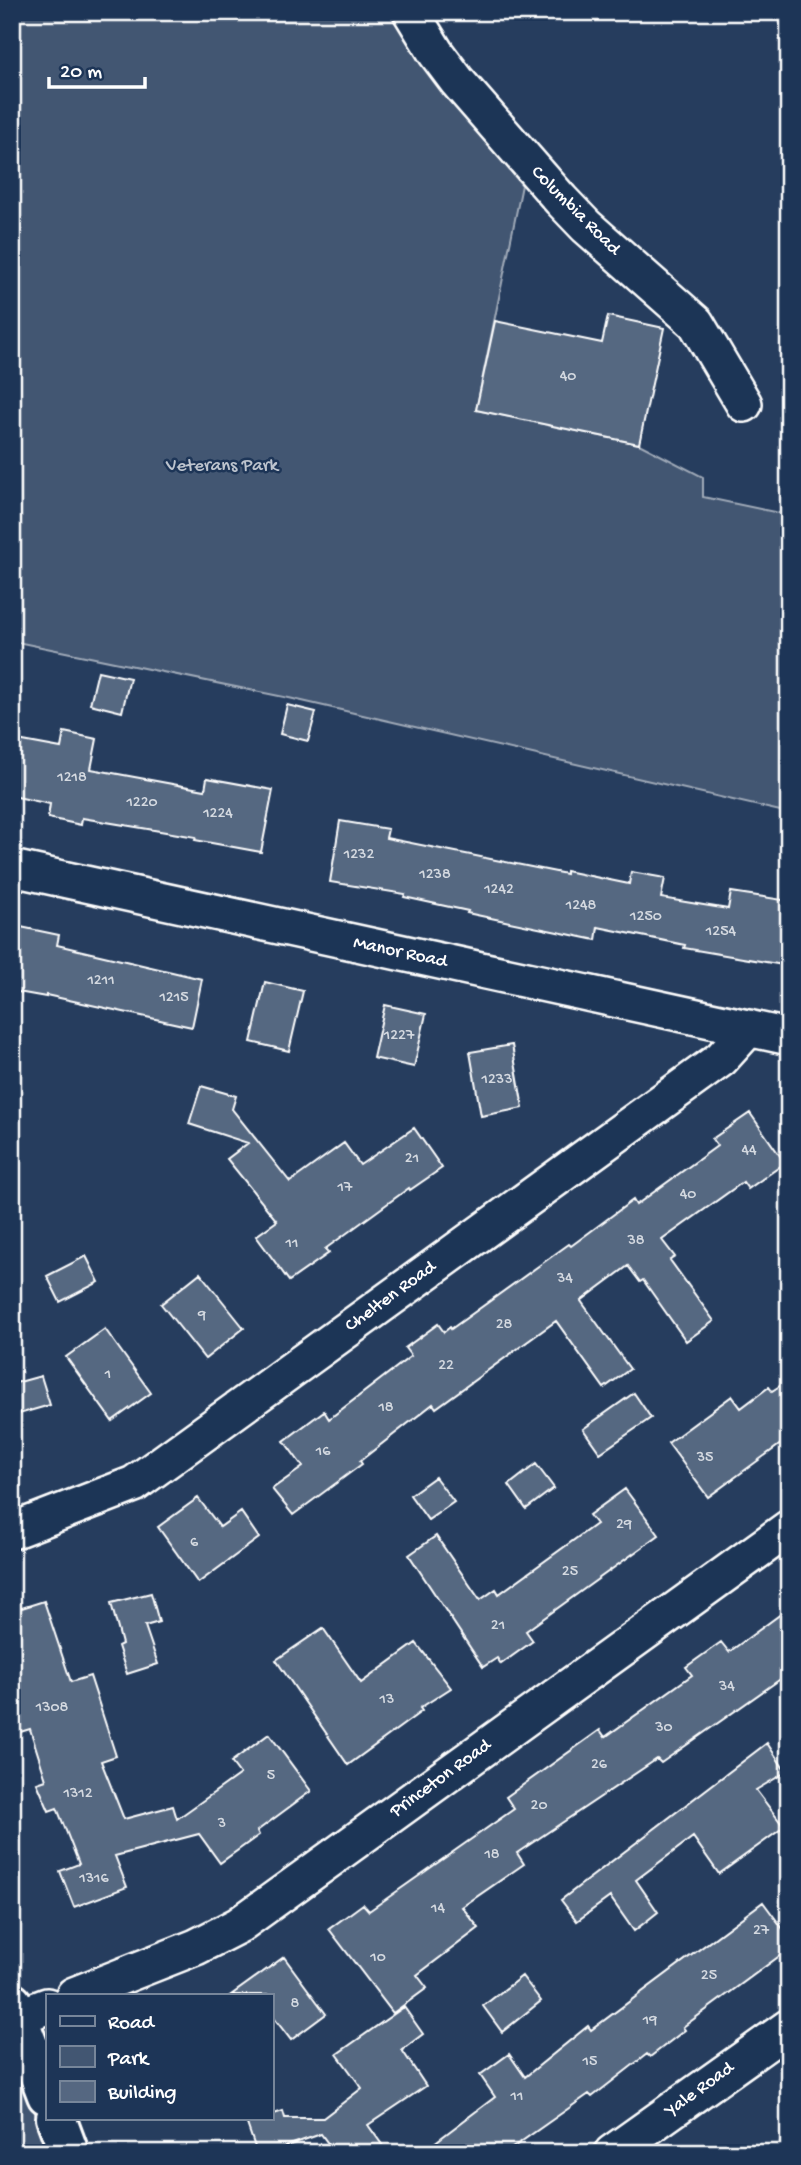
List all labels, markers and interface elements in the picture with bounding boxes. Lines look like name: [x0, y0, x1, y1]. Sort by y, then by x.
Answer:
scale bar: [49, 46, 145, 90]
text: 20 m: [60, 61, 102, 86]
street label: Columbia Road: [525, 161, 626, 262]
house number: 40: [560, 368, 576, 387]
park label: Veterans Park: [165, 455, 280, 478]
house number: 1218: [56, 769, 87, 788]
house number: 1220: [125, 794, 158, 813]
house number: 1224: [202, 805, 233, 824]
house number: 1232: [343, 846, 374, 865]
house number: 1238: [418, 866, 451, 885]
house number: 1242: [483, 881, 514, 900]
house number: 1248: [565, 897, 597, 916]
house number: 1250: [629, 908, 662, 927]
house number: 1254: [705, 923, 737, 942]
street label: Manor Road: [351, 932, 451, 975]
house number: 1211: [86, 972, 115, 991]
house number: 1215: [158, 989, 189, 1008]
house number: 1227: [383, 1027, 415, 1046]
house number: 1233: [481, 1071, 512, 1090]
house number: 44: [741, 1142, 757, 1161]
house number: 21: [405, 1150, 419, 1169]
house number: 17: [337, 1179, 353, 1198]
house number: 40: [680, 1186, 696, 1205]
house number: 38: [626, 1232, 645, 1251]
house number: 11: [285, 1235, 298, 1254]
street label: Chelten Road: [341, 1255, 443, 1338]
house number: 34: [556, 1270, 573, 1289]
house number: 9: [197, 1307, 206, 1326]
house number: 28: [496, 1316, 513, 1335]
house number: 22: [438, 1357, 454, 1376]
house number: 1: [104, 1366, 111, 1385]
house number: 18: [377, 1399, 394, 1418]
house number: 16: [315, 1443, 331, 1462]
house number: 35: [696, 1449, 713, 1468]
house number: 29: [616, 1516, 632, 1535]
house number: 6: [190, 1534, 199, 1553]
house number: 25: [562, 1563, 578, 1582]
house number: 21: [491, 1617, 505, 1636]
house number: 34: [718, 1678, 735, 1697]
house number: 13: [379, 1691, 394, 1710]
house number: 1308: [35, 1699, 69, 1718]
house number: 30: [654, 1719, 673, 1738]
street label: Princeton Road: [385, 1734, 498, 1824]
house number: 26: [591, 1756, 608, 1775]
house number: 5: [267, 1767, 275, 1786]
house number: 1312: [62, 1785, 93, 1804]
house number: 20: [531, 1797, 547, 1816]
house number: 3: [217, 1815, 226, 1834]
house number: 18: [483, 1846, 500, 1865]
house number: 1316: [78, 1870, 110, 1889]
house number: 14: [430, 1900, 445, 1919]
house number: 27: [753, 1922, 770, 1941]
house number: 10: [369, 1949, 386, 1968]
house number: 25: [701, 1967, 717, 1986]
legend: [46, 1994, 273, 2120]
house number: 8: [291, 1995, 300, 2014]
text: Road: [108, 2012, 156, 2037]
house number: 19: [642, 2012, 657, 2031]
text: Park: [107, 2048, 151, 2073]
house number: 15: [582, 2053, 597, 2072]
street label: Yale Road: [660, 2056, 740, 2124]
text: Building: [107, 2082, 177, 2107]
house number: 11: [510, 2088, 523, 2107]

